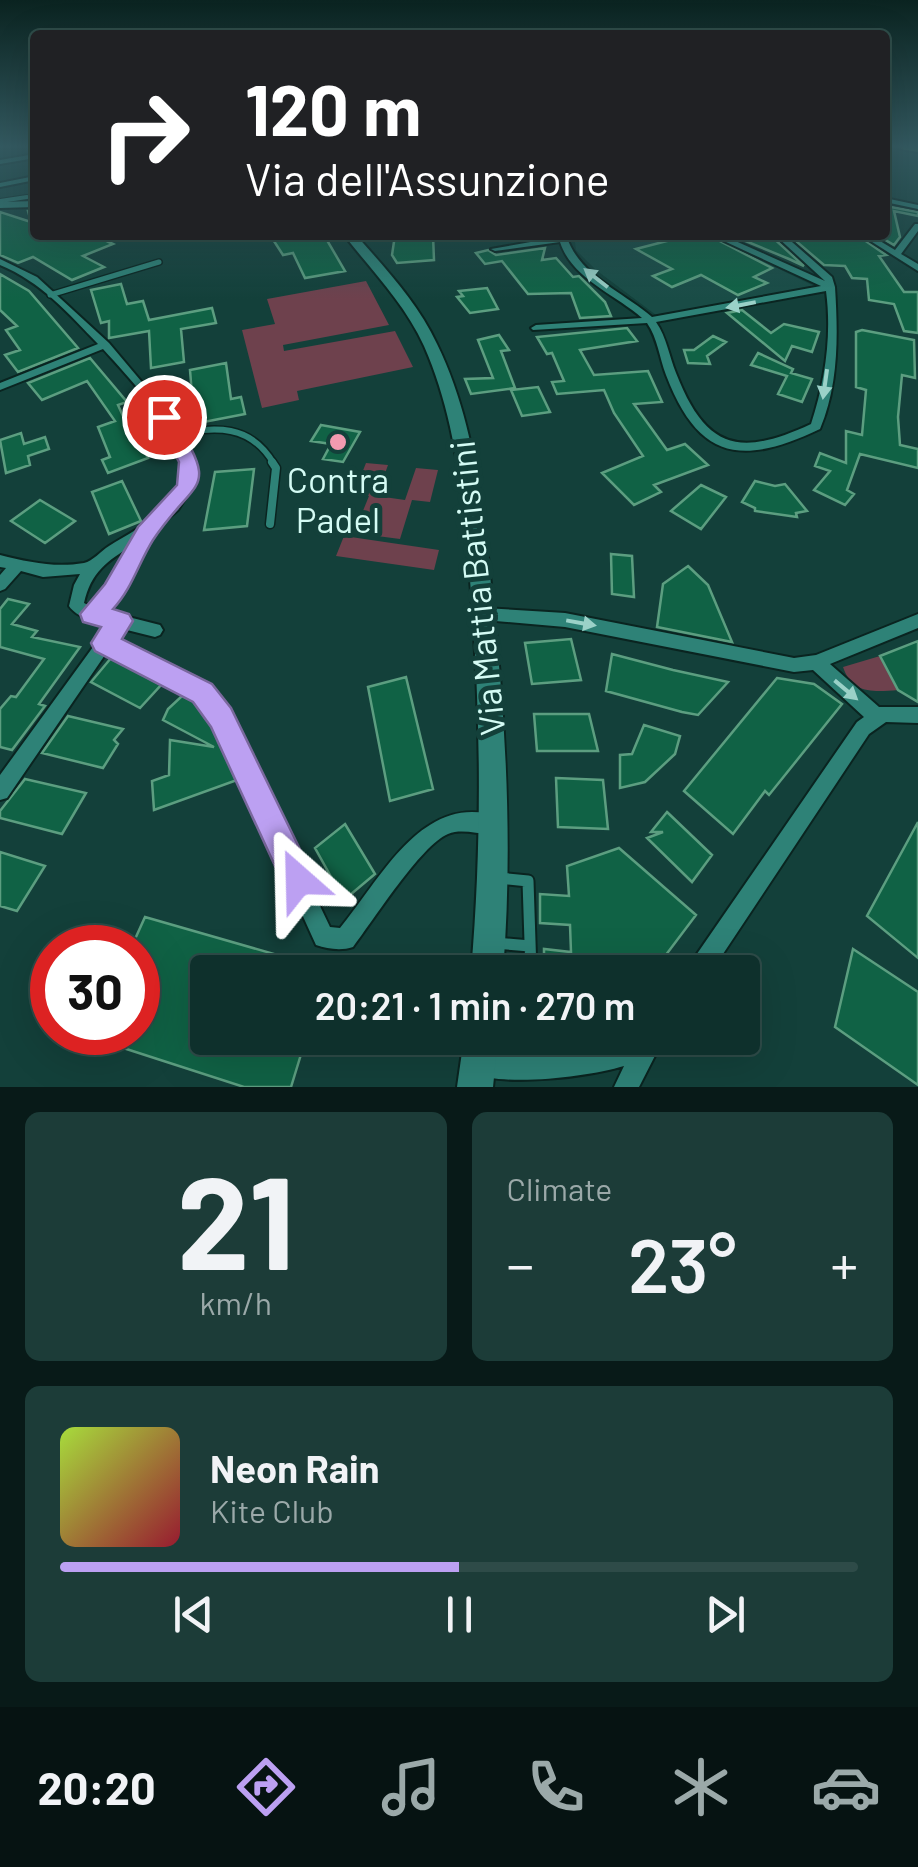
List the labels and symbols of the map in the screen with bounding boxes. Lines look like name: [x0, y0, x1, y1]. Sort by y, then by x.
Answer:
one-way arrow: [583, 267, 609, 288]
one-way arrow: [725, 298, 756, 313]
one-way arrow: [817, 369, 833, 400]
pin: [122, 375, 207, 460]
marker: Contra Padel: [327, 431, 349, 453]
street label: Via Mattia Battistini: [440, 438, 512, 738]
place label: Contra Padel: [287, 458, 389, 540]
one-way arrow: [565, 616, 597, 631]
one-way arrow: [833, 679, 858, 701]
position arrow: [247, 828, 351, 932]
speed limit sign: 30: [30, 925, 160, 1055]

